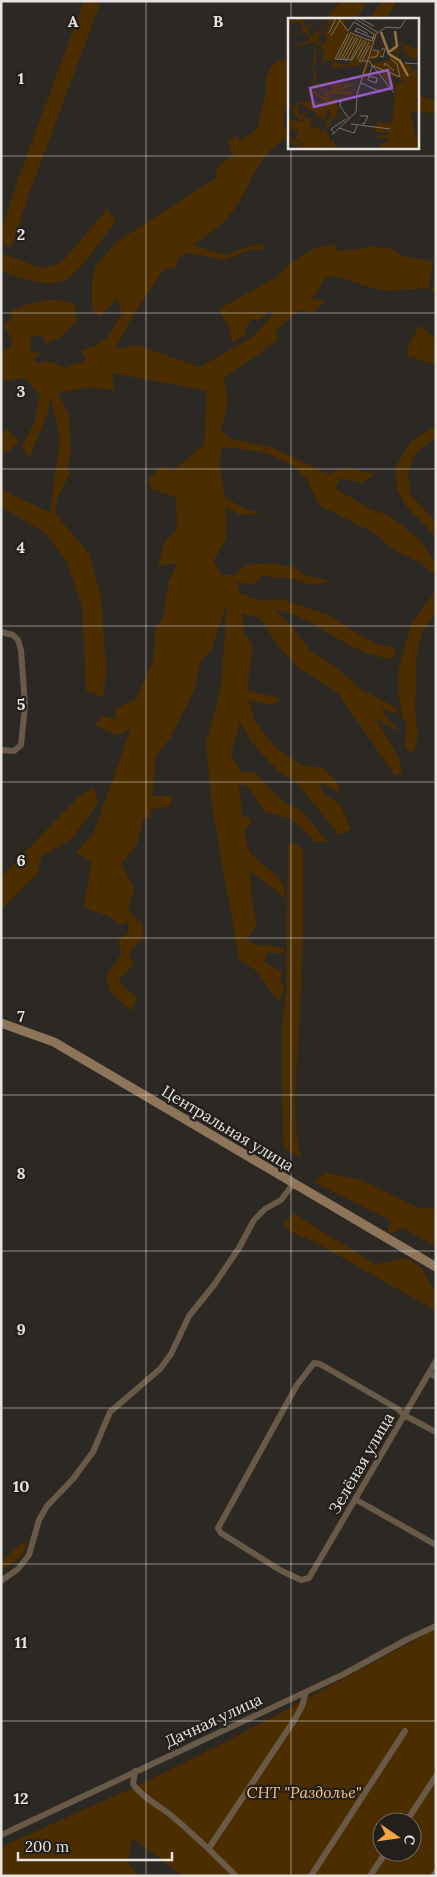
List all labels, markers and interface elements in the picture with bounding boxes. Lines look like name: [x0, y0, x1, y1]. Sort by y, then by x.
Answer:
text: A: [68, 11, 79, 31]
text: B: [213, 11, 224, 31]
inset map: [288, 18, 420, 149]
text: 1: [18, 68, 24, 88]
text: 2: [17, 224, 25, 244]
text: 3: [17, 381, 26, 401]
text: 4: [17, 537, 26, 557]
text: 5: [17, 694, 26, 714]
text: 6: [16, 850, 26, 870]
text: 7: [17, 1006, 25, 1026]
street label: Центральная улица: [158, 1081, 298, 1175]
text: 8: [16, 1163, 26, 1183]
text: 9: [16, 1319, 26, 1339]
street label: Зелёная улица: [324, 1409, 398, 1517]
text: 10: [13, 1476, 29, 1496]
text: 11: [15, 1632, 28, 1652]
street label: Дачная улица: [161, 1689, 265, 1751]
park label: СНТ "Раздолье": [247, 1782, 362, 1802]
text: 12: [13, 1788, 29, 1808]
north arrow: [372, 1812, 422, 1862]
scale bar: [18, 1830, 171, 1862]
text: С: [400, 1833, 420, 1847]
text: 200 m: [25, 1837, 69, 1856]

